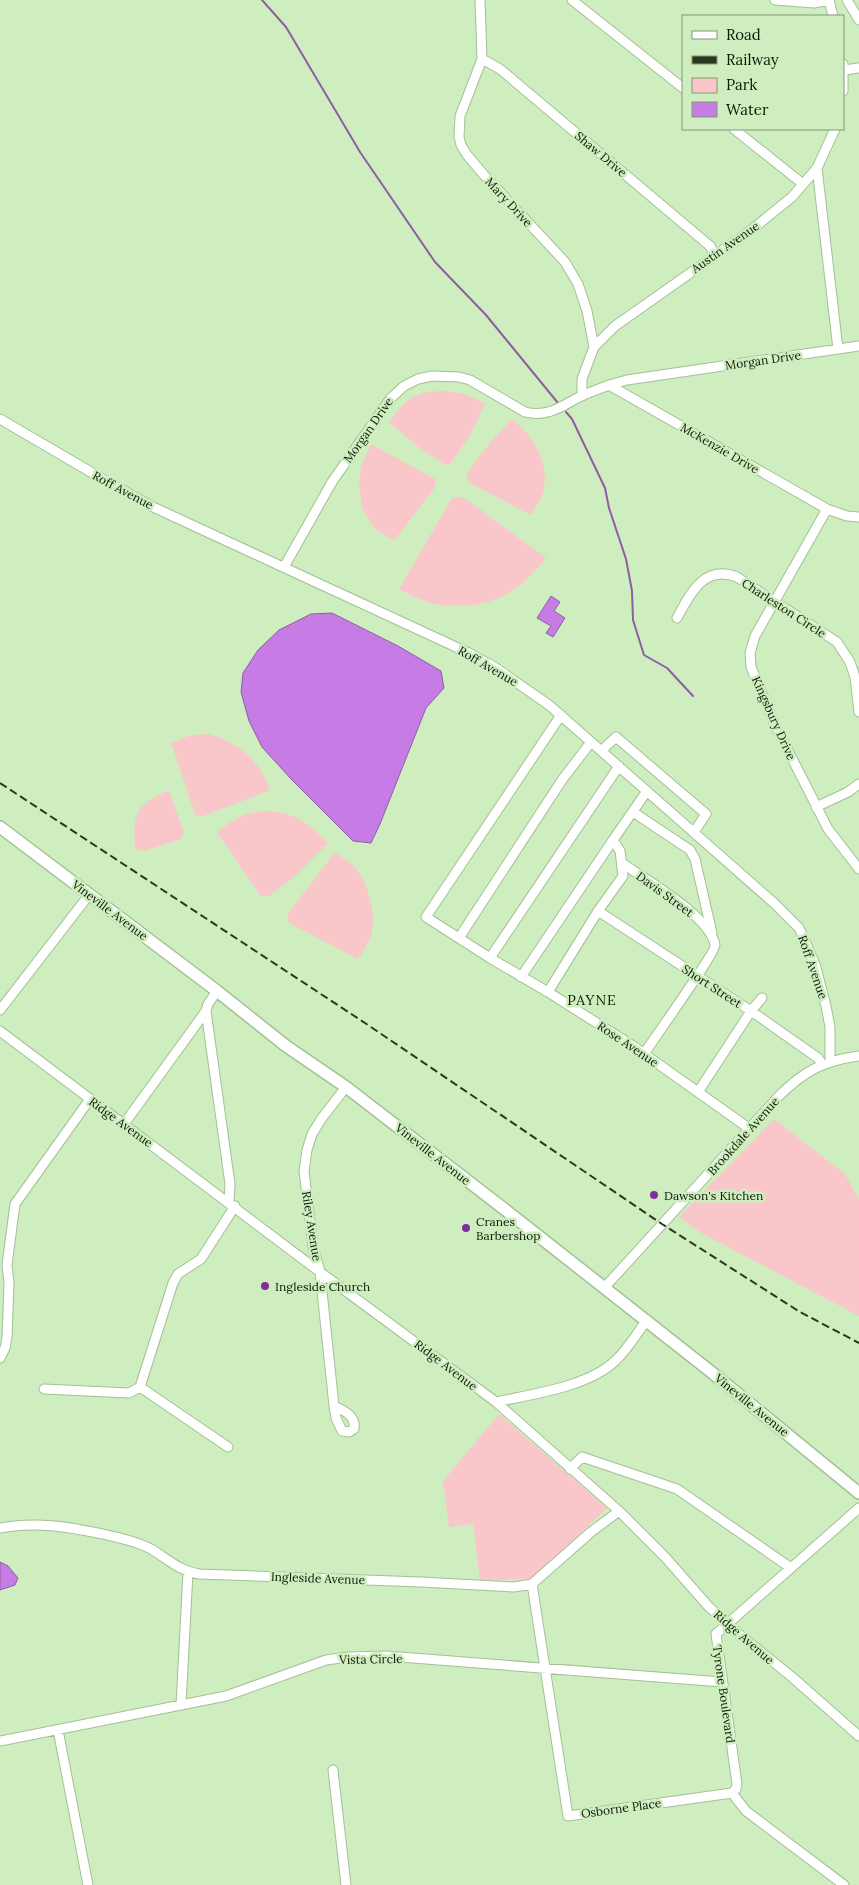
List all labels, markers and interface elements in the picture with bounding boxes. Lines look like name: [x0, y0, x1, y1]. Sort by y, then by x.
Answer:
legend: [682, 15, 844, 130]
text: Road: [726, 25, 761, 44]
text: Railway: [726, 50, 779, 69]
text: Park: [726, 75, 757, 94]
text: Water: [726, 100, 769, 119]
street label: Shaw Drive: [572, 128, 630, 180]
street label: Mary Drive: [482, 174, 536, 230]
street label: Austin Avenue: [687, 218, 762, 276]
street label: Morgan Drive: [724, 347, 802, 373]
street label: Morgan Drive: [340, 394, 396, 466]
street label: McKenzie Drive: [678, 419, 762, 477]
street label: Roff Avenue: [90, 468, 156, 512]
street label: Charleston Circle: [739, 575, 829, 641]
street label: Roff Avenue: [455, 643, 521, 689]
street label: Kingsbury Drive: [749, 674, 799, 763]
street label: Davis Street: [633, 868, 697, 920]
street label: Vineville Avenue: [68, 876, 151, 944]
street label: Roff Avenue: [795, 933, 831, 1001]
street label: Short Street: [679, 961, 745, 1011]
district label: PAYNE: [567, 991, 617, 1009]
street label: Rose Avenue: [595, 1018, 662, 1070]
street label: Brookdale Avenue: [704, 1093, 782, 1178]
street label: Ridge Avenue: [86, 1094, 156, 1150]
street label: Vineville Avenue: [392, 1119, 474, 1188]
place label: Dawson's Kitchen: [664, 1188, 763, 1203]
marker: Dawson's Kitchen: [648, 1189, 660, 1201]
street label: Riley Avenue: [299, 1190, 325, 1263]
place label: Cranes Barbershop: [476, 1214, 540, 1243]
marker: Cranes Barbershop: [460, 1222, 472, 1234]
place label: Ingleside Church: [275, 1279, 370, 1294]
marker: Ingleside Church: [259, 1280, 271, 1292]
street label: Ridge Avenue: [412, 1336, 481, 1394]
street label: Vineville Avenue: [711, 1370, 793, 1440]
street label: Ingleside Avenue: [271, 1569, 366, 1587]
street label: Ridge Avenue: [711, 1607, 778, 1668]
street label: Tyrone Boulevard: [710, 1644, 738, 1744]
street label: Vista Circle: [338, 1651, 403, 1667]
street label: Osborne Place: [580, 1795, 662, 1821]

